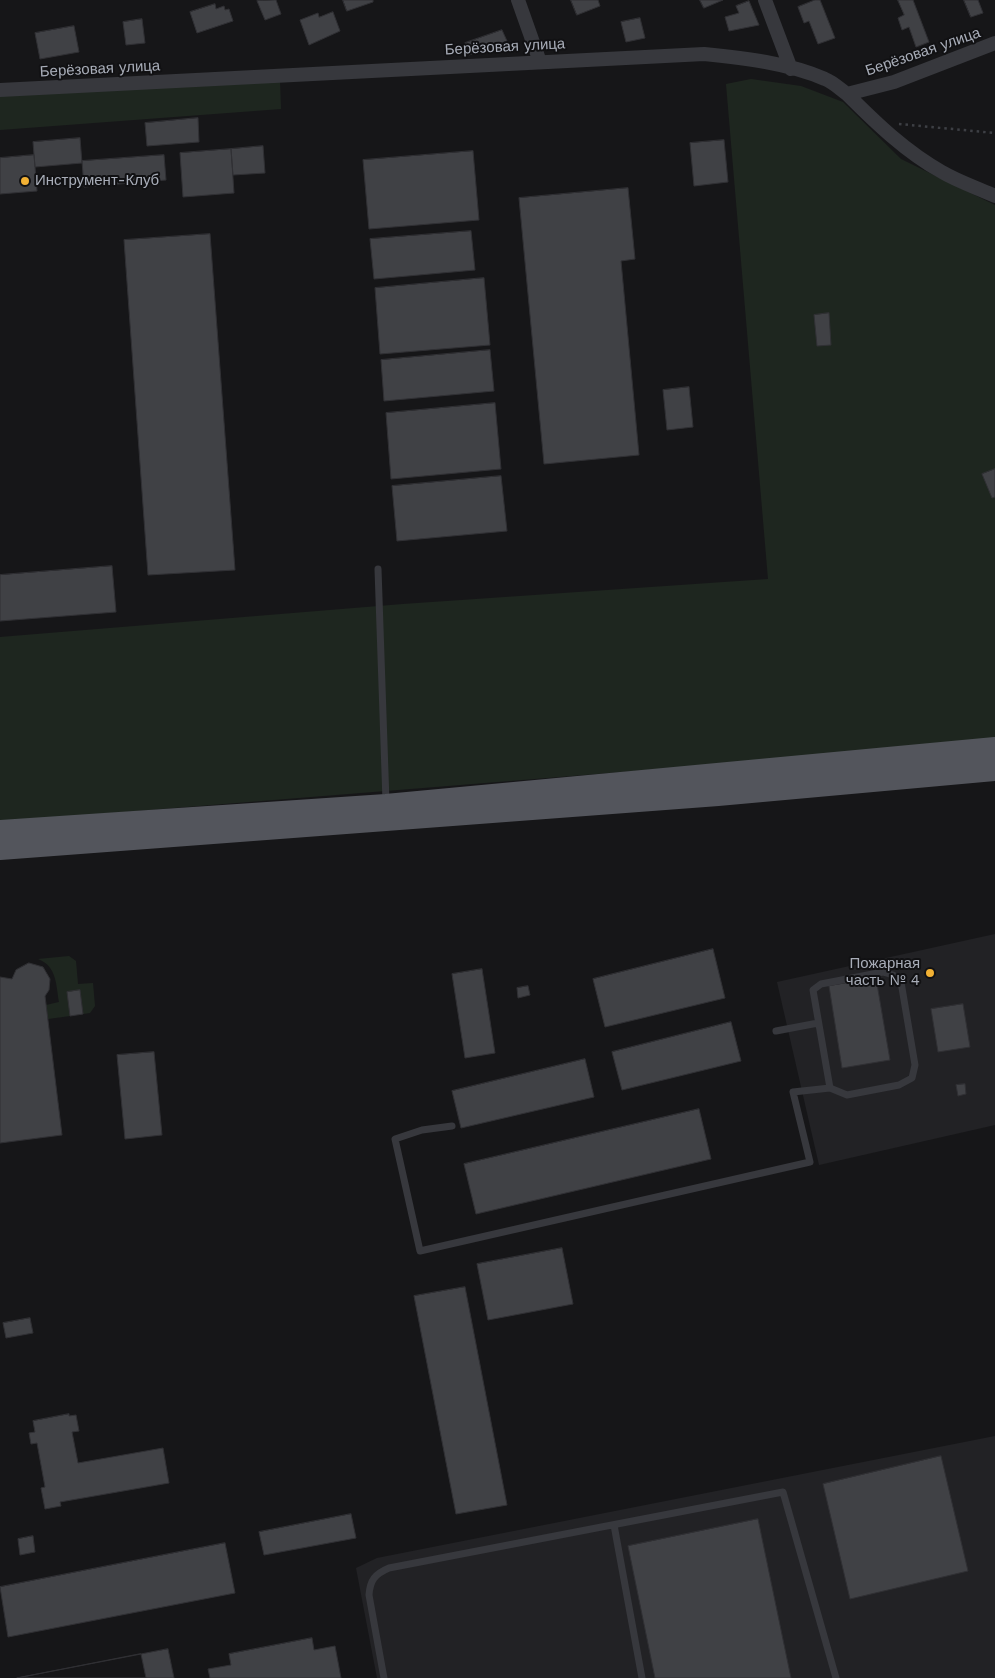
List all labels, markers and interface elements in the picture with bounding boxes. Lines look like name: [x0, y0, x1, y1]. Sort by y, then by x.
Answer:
street label: Берёзовая улица: [863, 24, 983, 80]
street label: Берёзовая улица: [444, 35, 566, 59]
street label: Берёзовая улица: [39, 57, 161, 81]
place label: Инструмент-Клуб: [35, 172, 159, 190]
marker: Инструмент-Клуб: [19, 175, 31, 187]
place label: Пожарная часть № 4: [846, 955, 920, 990]
marker: Пожарная часть № 4: [924, 967, 936, 979]

